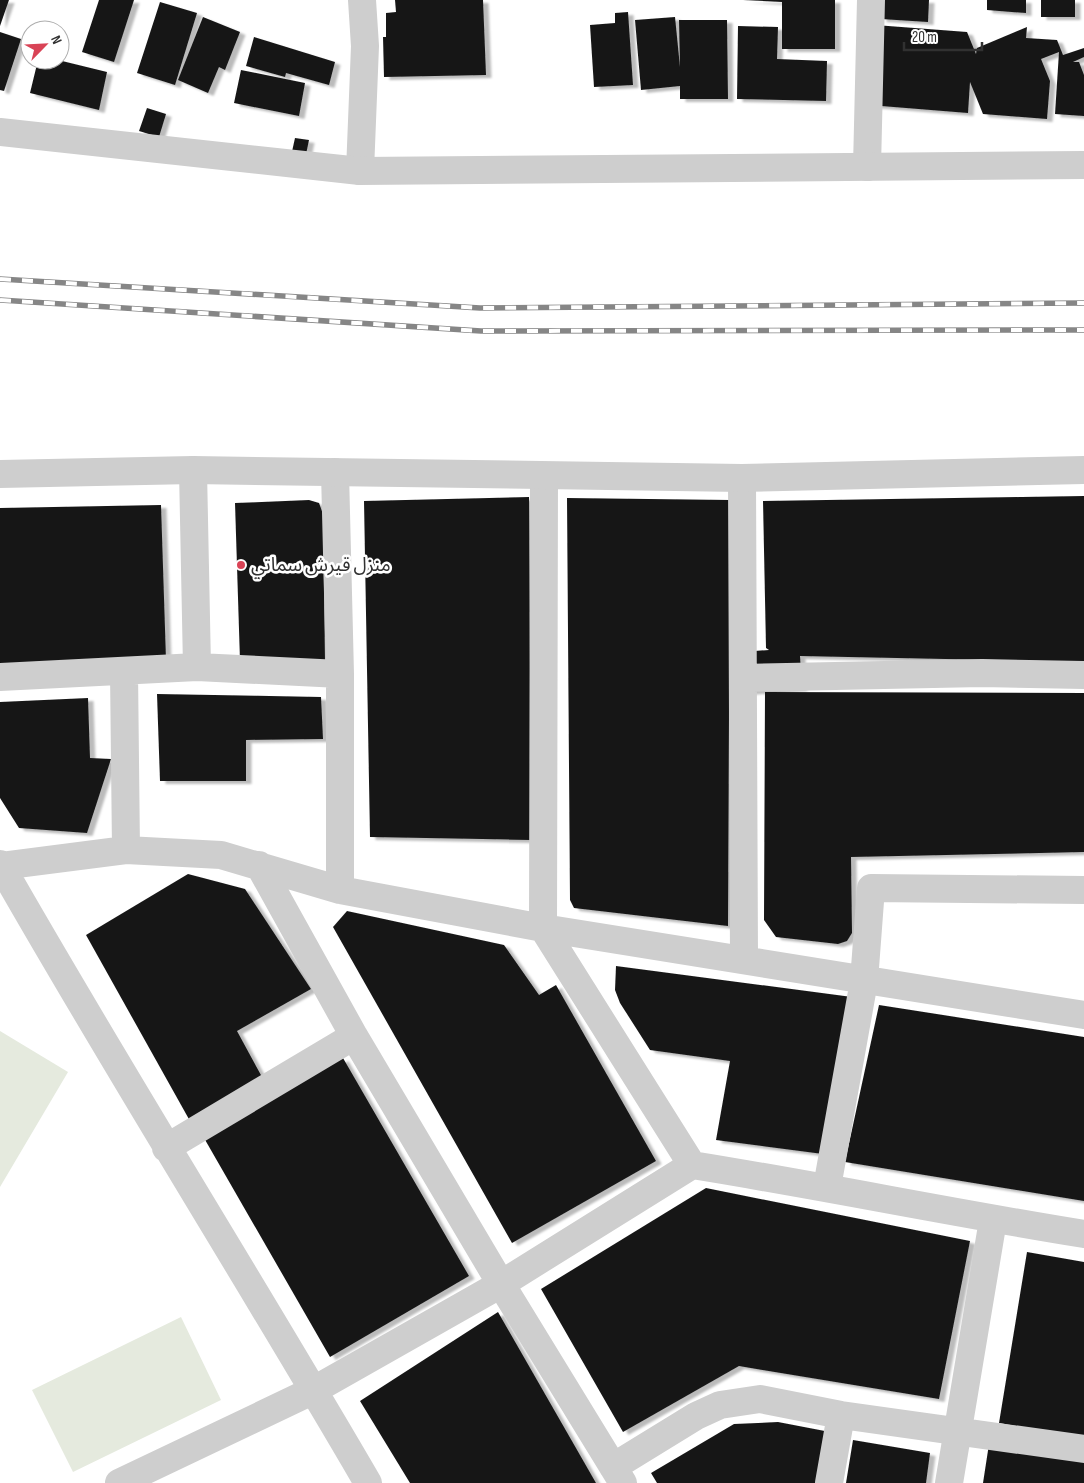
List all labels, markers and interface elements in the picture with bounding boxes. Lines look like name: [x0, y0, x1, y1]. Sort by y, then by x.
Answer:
north arrow: [20, 20, 70, 70]
scale bar: [904, 20, 982, 52]
text: 20 m: [912, 28, 937, 47]
text: N: [47, 33, 66, 47]
place label: منزل قيرش سماتي: [251, 554, 391, 579]
marker: منزل قيرش سماتي: [235, 559, 247, 571]

